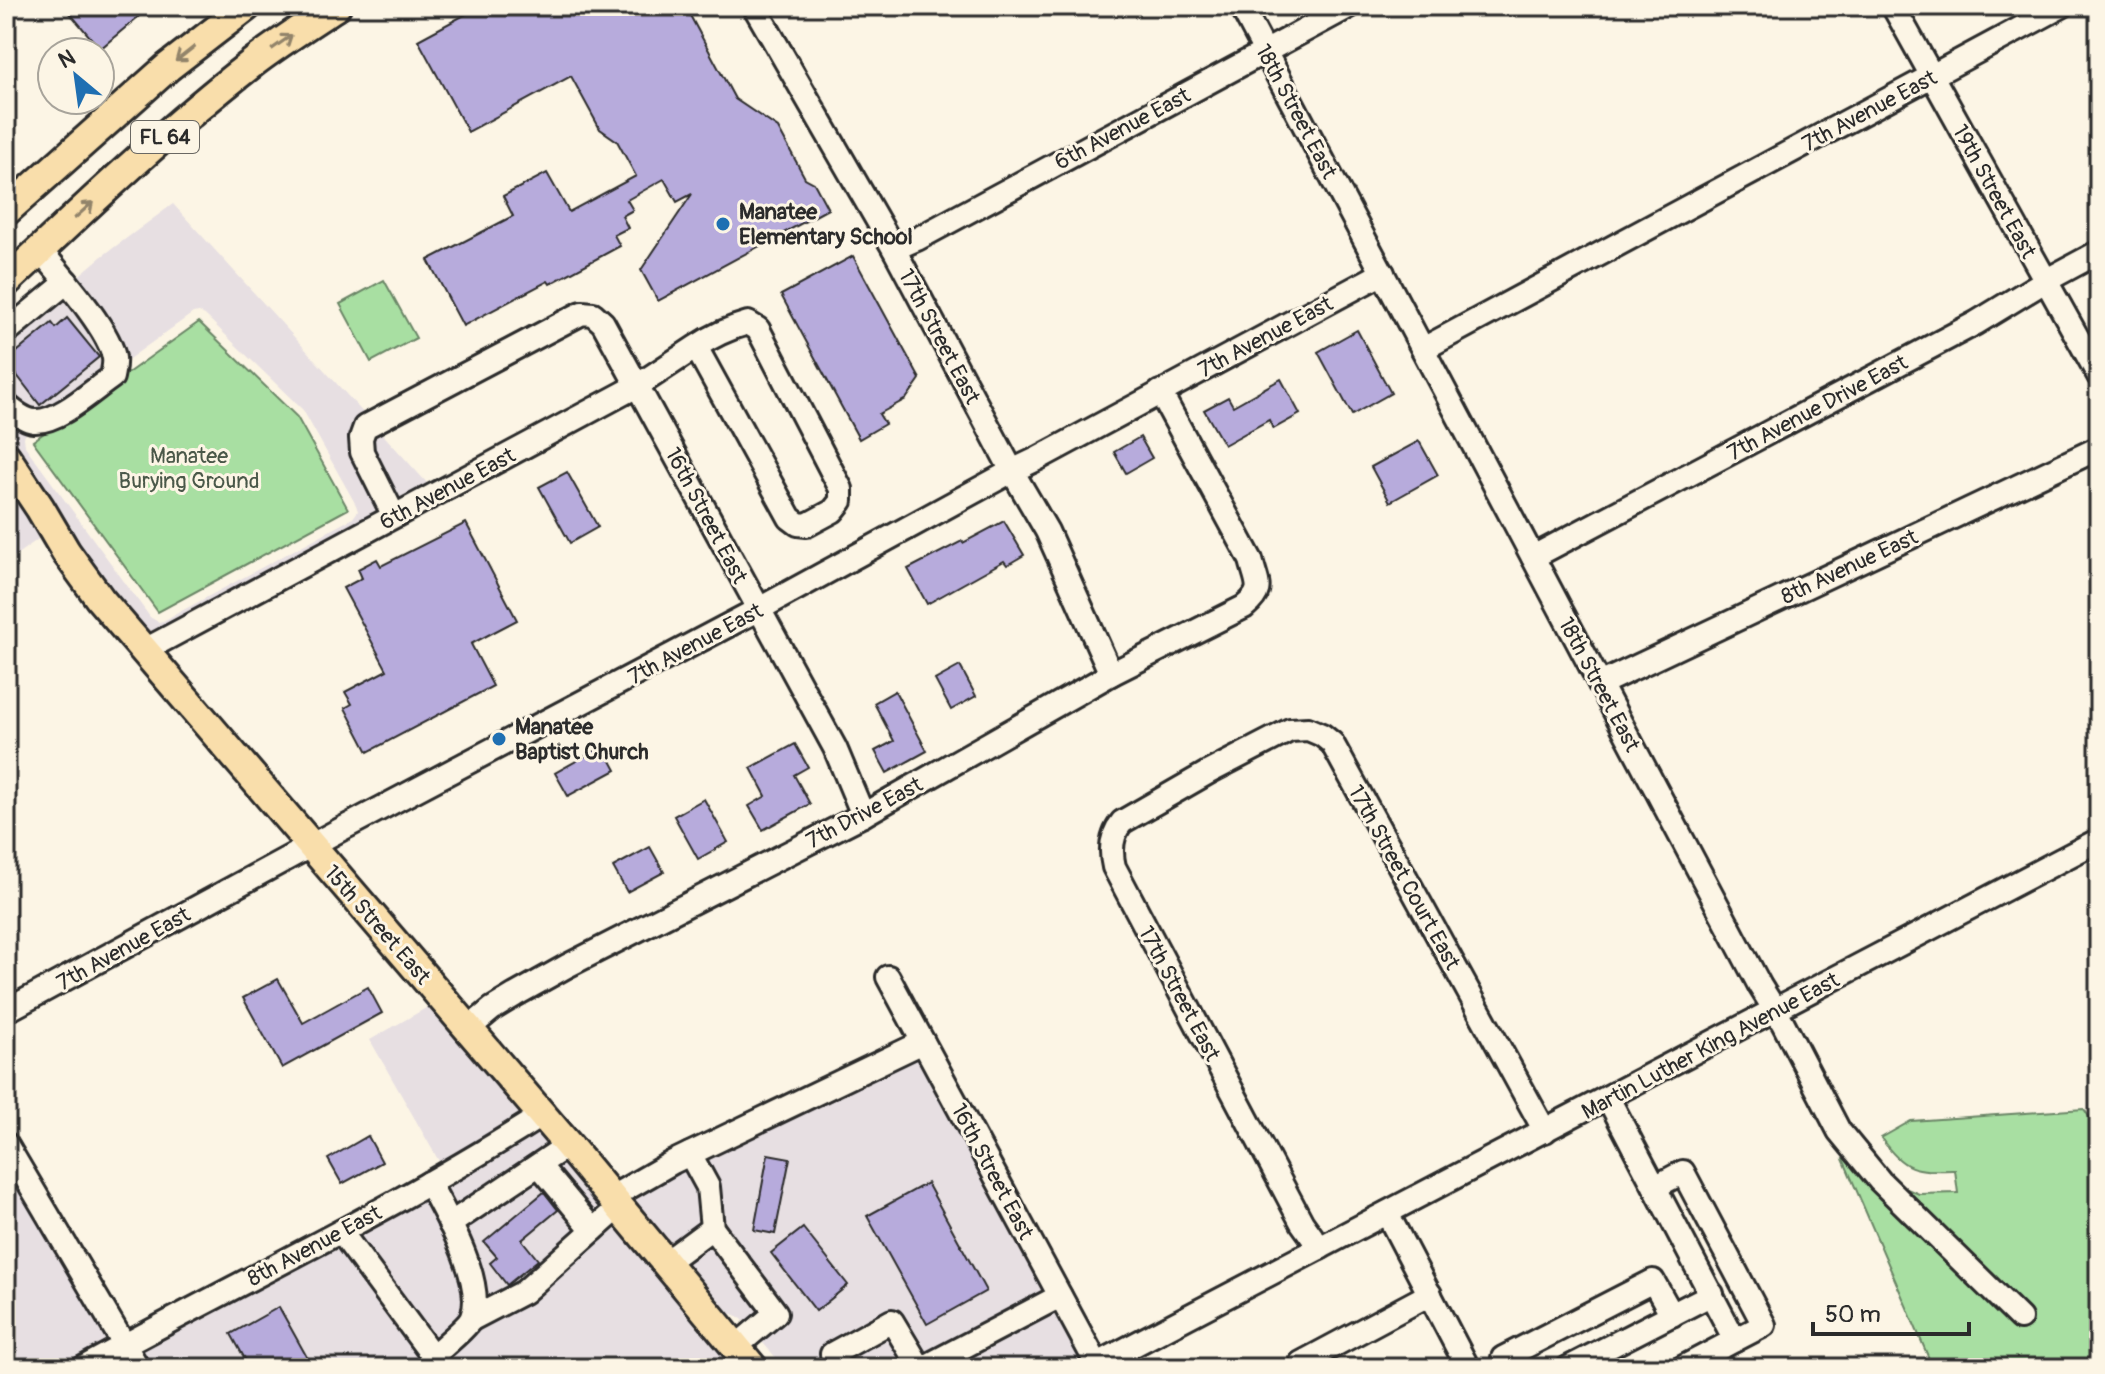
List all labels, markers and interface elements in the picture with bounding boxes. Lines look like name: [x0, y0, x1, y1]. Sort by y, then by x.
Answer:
one-way arrow: [270, 34, 292, 50]
north arrow: [36, 36, 116, 116]
street label: 18th Street East: [1249, 39, 1343, 184]
text: N: [53, 43, 80, 75]
one-way arrow: [175, 45, 196, 62]
street label: 7th Avenue East: [1797, 64, 1942, 158]
street label: 6th Avenue East: [1050, 81, 1195, 176]
street label: 19th Street East: [1946, 120, 2042, 263]
road number: FL 64: [131, 121, 199, 153]
place label: Manatee Elementary School: [739, 198, 913, 251]
one-way arrow: [73, 201, 93, 219]
marker: Manatee Elementary School: [714, 215, 732, 233]
street label: 17th Street East: [892, 264, 987, 409]
street label: 7th Avenue East: [1193, 290, 1338, 384]
street label: 7th Avenue Drive East: [1723, 348, 1912, 467]
street label: 6th Avenue East: [375, 441, 520, 536]
park label: Manatee Burying Ground: [119, 442, 259, 495]
street label: 16th Street East: [659, 443, 754, 588]
street label: 8th Avenue East: [1777, 523, 1922, 611]
street label: 7th Avenue East: [623, 597, 768, 691]
street label: 18th Street East: [1552, 612, 1646, 757]
place label: Manatee Baptist Church: [515, 713, 649, 766]
marker: Manatee Baptist Church: [490, 730, 508, 748]
street label: 7th Drive East: [802, 770, 928, 855]
street label: 17th Street Court East: [1342, 780, 1467, 975]
street label: 15th Street East: [318, 859, 437, 990]
street label: 7th Avenue East: [52, 901, 195, 997]
street label: 17th Street East: [1132, 921, 1227, 1066]
street label: Martin Luther King Avenue East: [1577, 966, 1844, 1126]
street label: 16th Street East: [945, 1099, 1040, 1244]
street label: 8th Avenue East: [243, 1199, 386, 1293]
scale bar: [1813, 1286, 1969, 1336]
text: 50 m: [1825, 1300, 1881, 1329]

